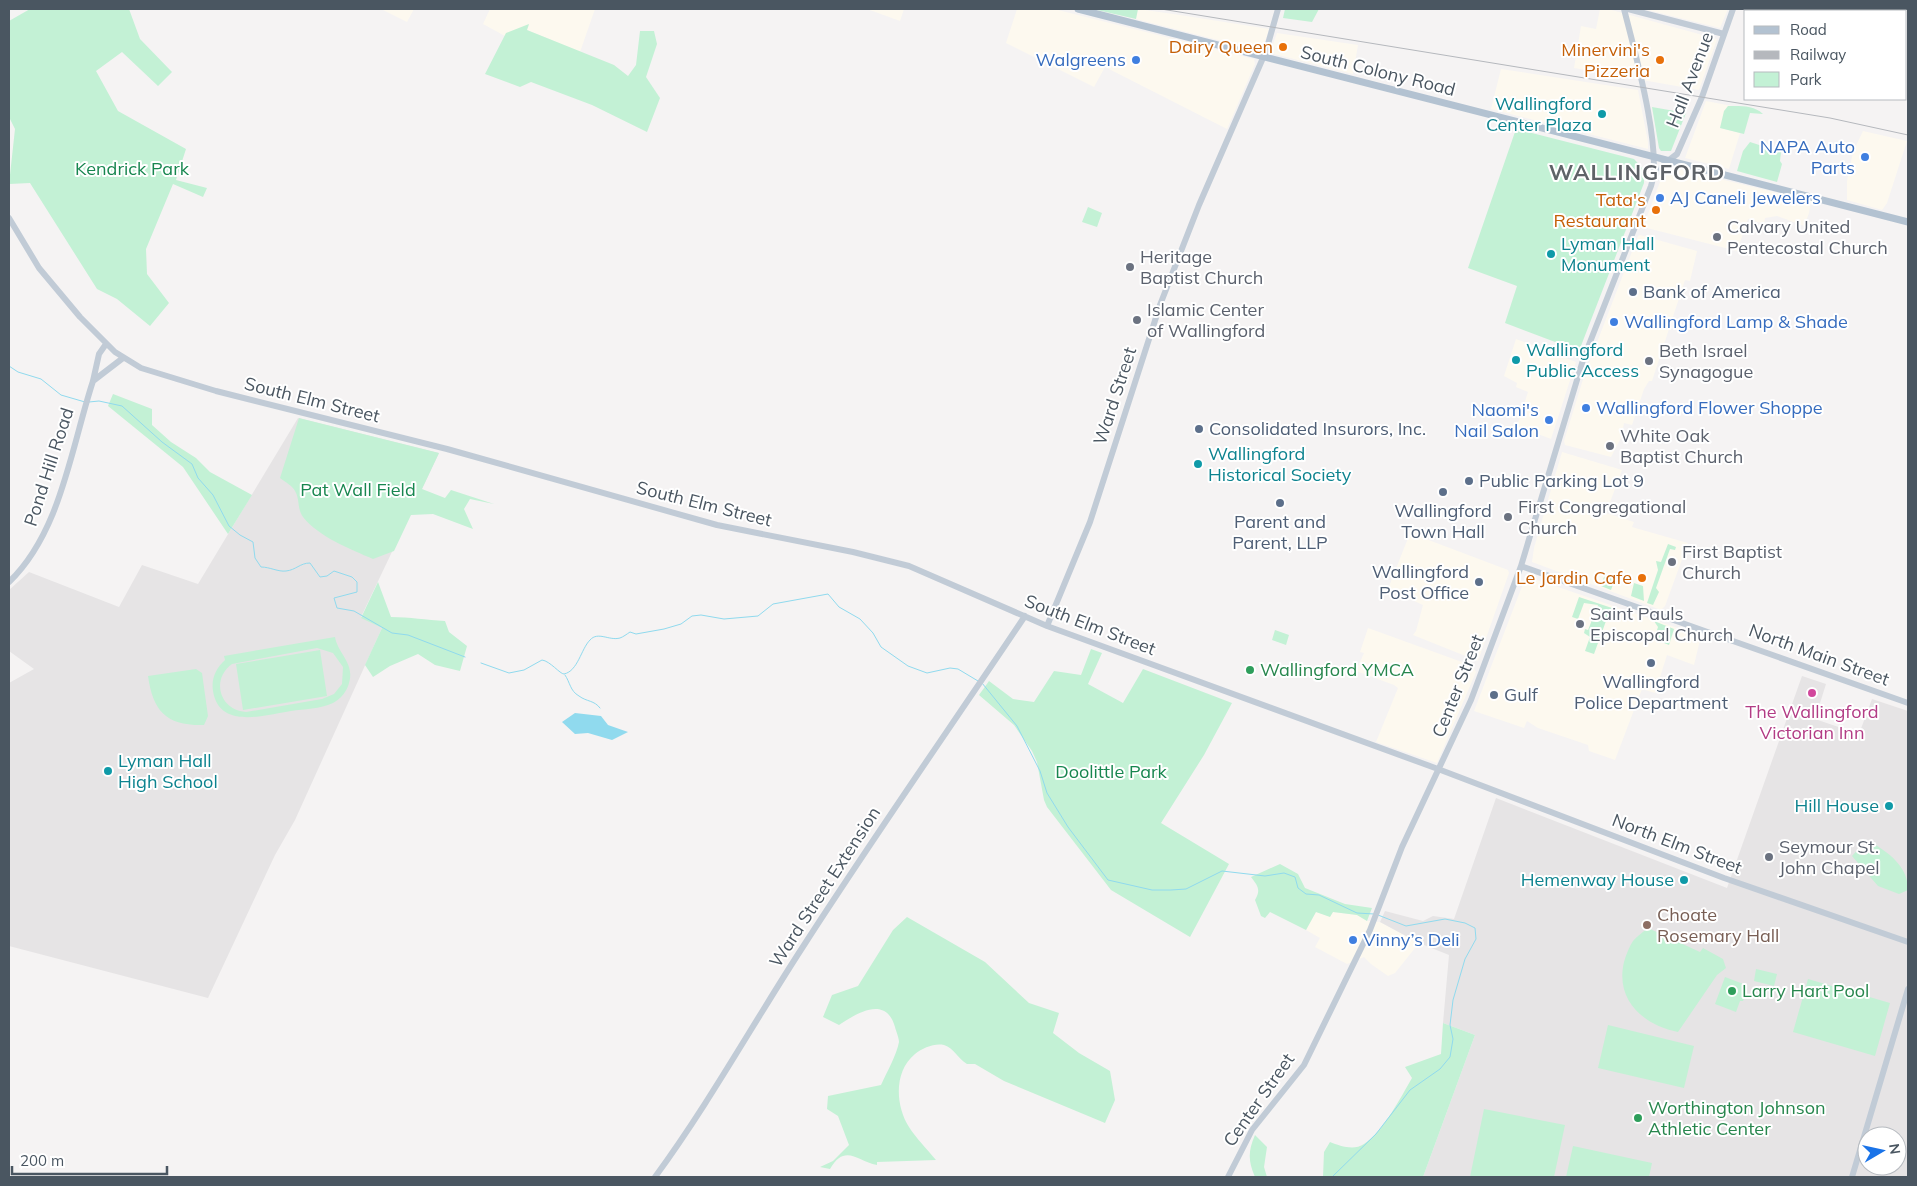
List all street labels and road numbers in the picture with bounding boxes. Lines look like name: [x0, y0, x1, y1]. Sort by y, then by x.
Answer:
street label: Hall Avenue: [1661, 29, 1718, 131]
street label: South Colony Road: [1298, 40, 1458, 101]
street label: Ward Street: [1088, 344, 1141, 448]
street label: South Elm Street: [242, 372, 382, 427]
street label: Pond Hill Road: [19, 405, 78, 529]
street label: South Elm Street: [634, 476, 774, 531]
street label: South Elm Street: [1021, 589, 1159, 660]
street label: North Main Street: [1746, 618, 1893, 691]
street label: Center Street: [1426, 631, 1489, 741]
street label: Ward Street Extension: [764, 802, 885, 971]
street label: North Elm Street: [1609, 808, 1745, 879]
street label: Center Street: [1218, 1048, 1299, 1151]

